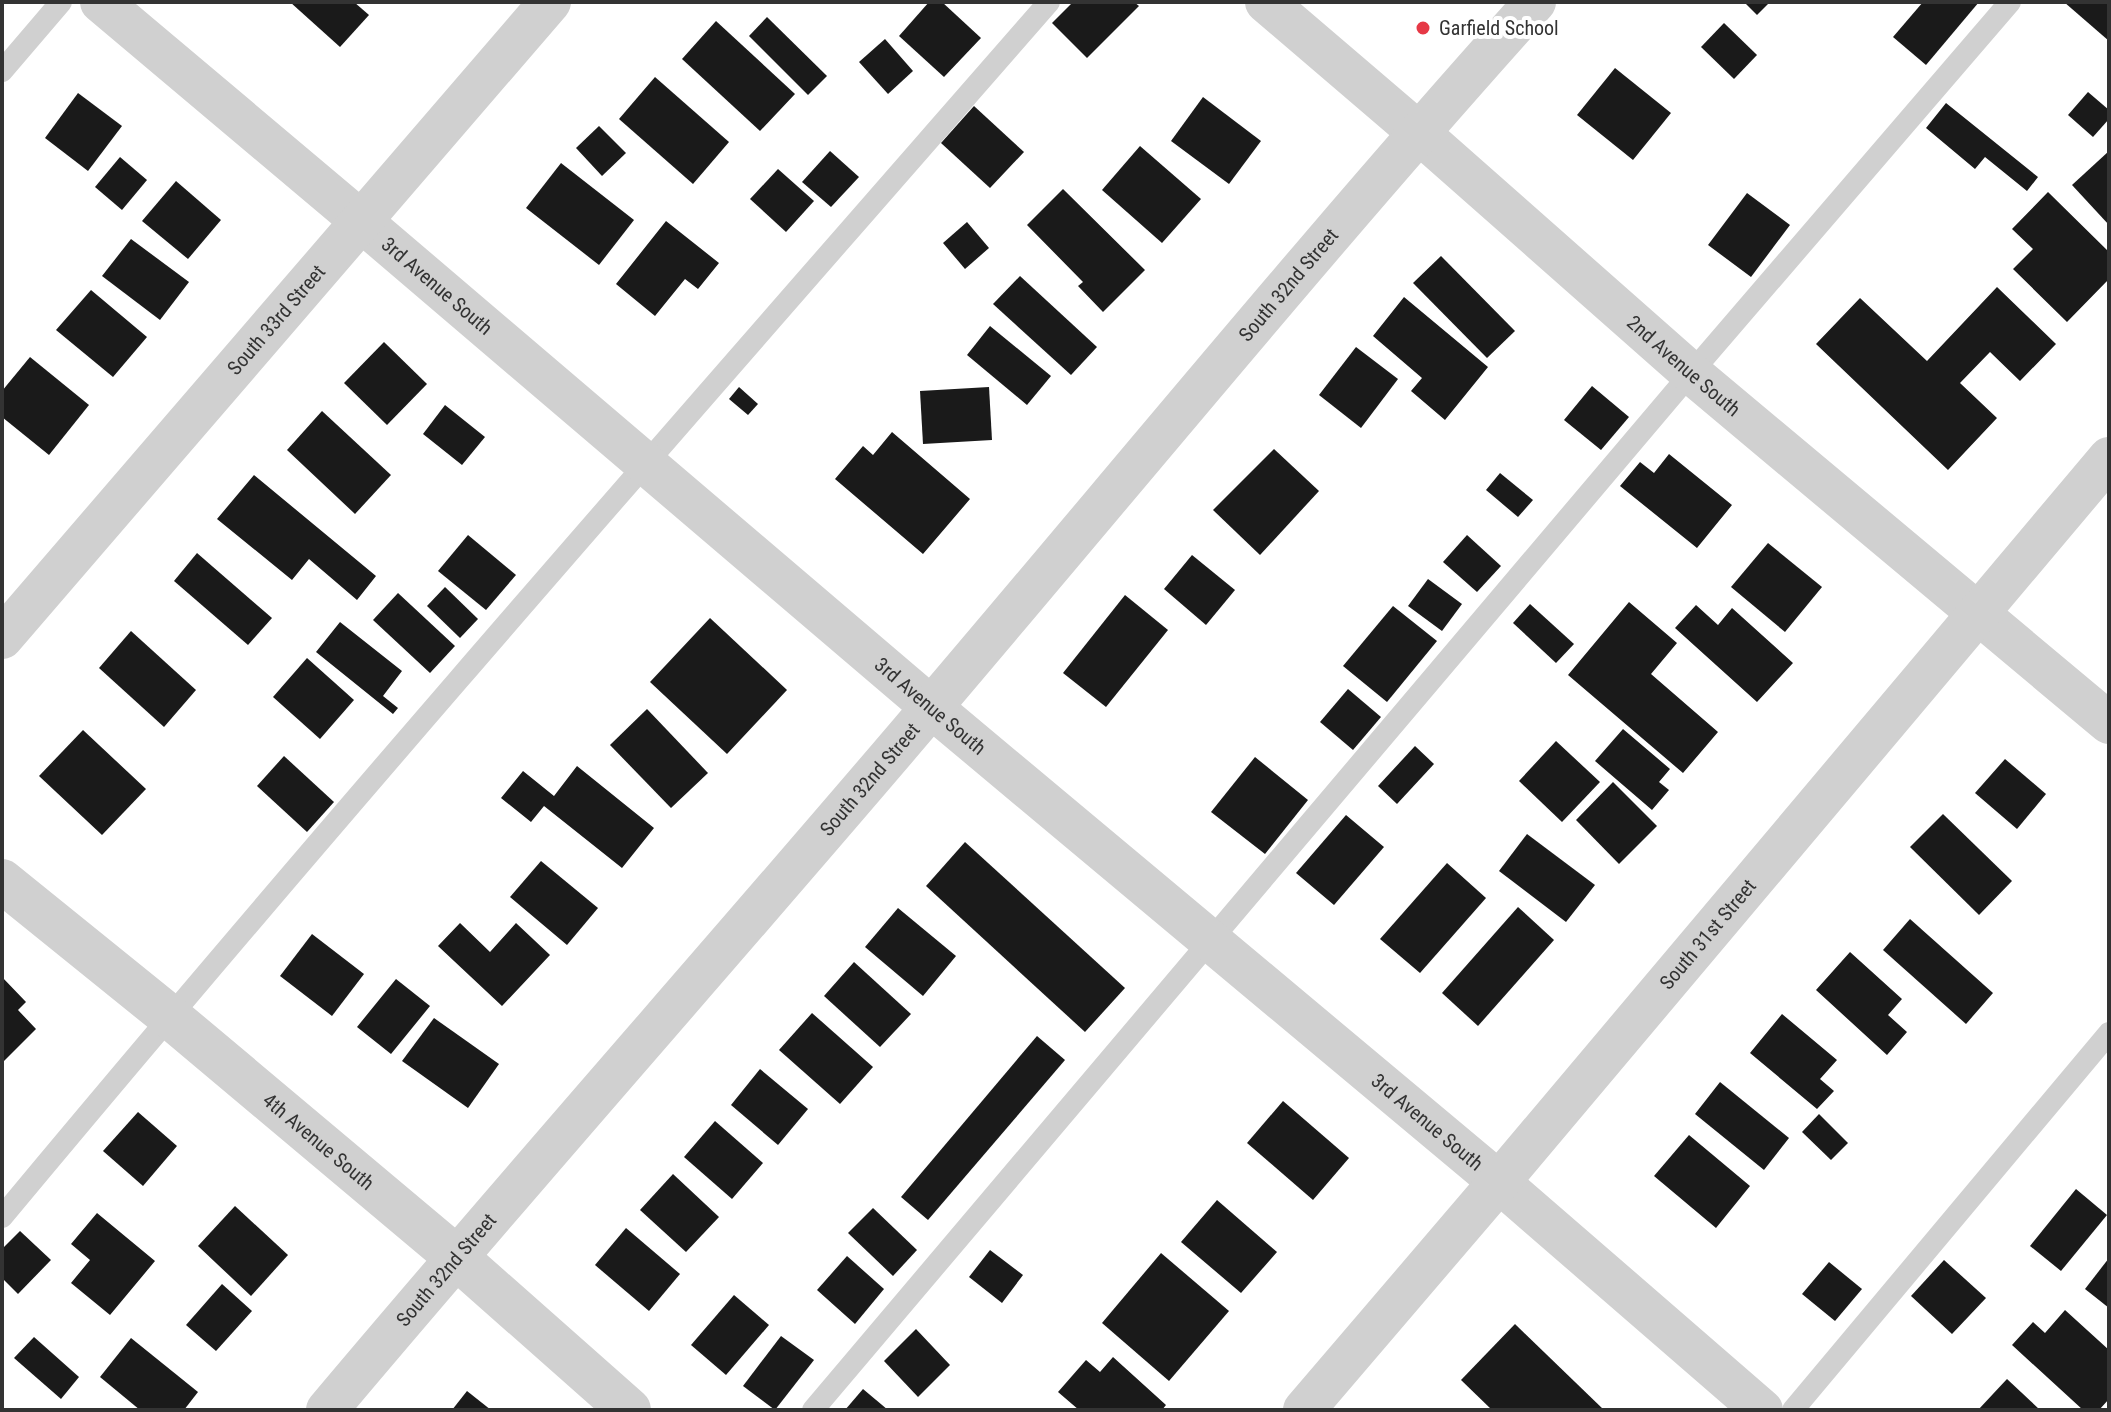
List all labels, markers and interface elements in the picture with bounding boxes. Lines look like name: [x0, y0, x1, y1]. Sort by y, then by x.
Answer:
place label: Garfield School: [1439, 16, 1559, 40]
marker: Garfield School: [1414, 19, 1432, 37]
street label: South 32nd Street: [1233, 223, 1343, 346]
street label: 3rd Avenue South: [377, 232, 498, 340]
street label: South 33rd Street: [222, 260, 330, 380]
street label: 2nd Avenue South: [1622, 310, 1745, 421]
street label: 3rd Avenue South: [870, 652, 991, 760]
street label: South 32nd Street: [815, 718, 925, 841]
street label: South 31st Street: [1655, 874, 1761, 994]
street label: 3rd Avenue South: [1367, 1069, 1488, 1176]
street label: 4th Avenue South: [258, 1088, 379, 1195]
street label: South 32nd Street: [391, 1208, 501, 1331]

